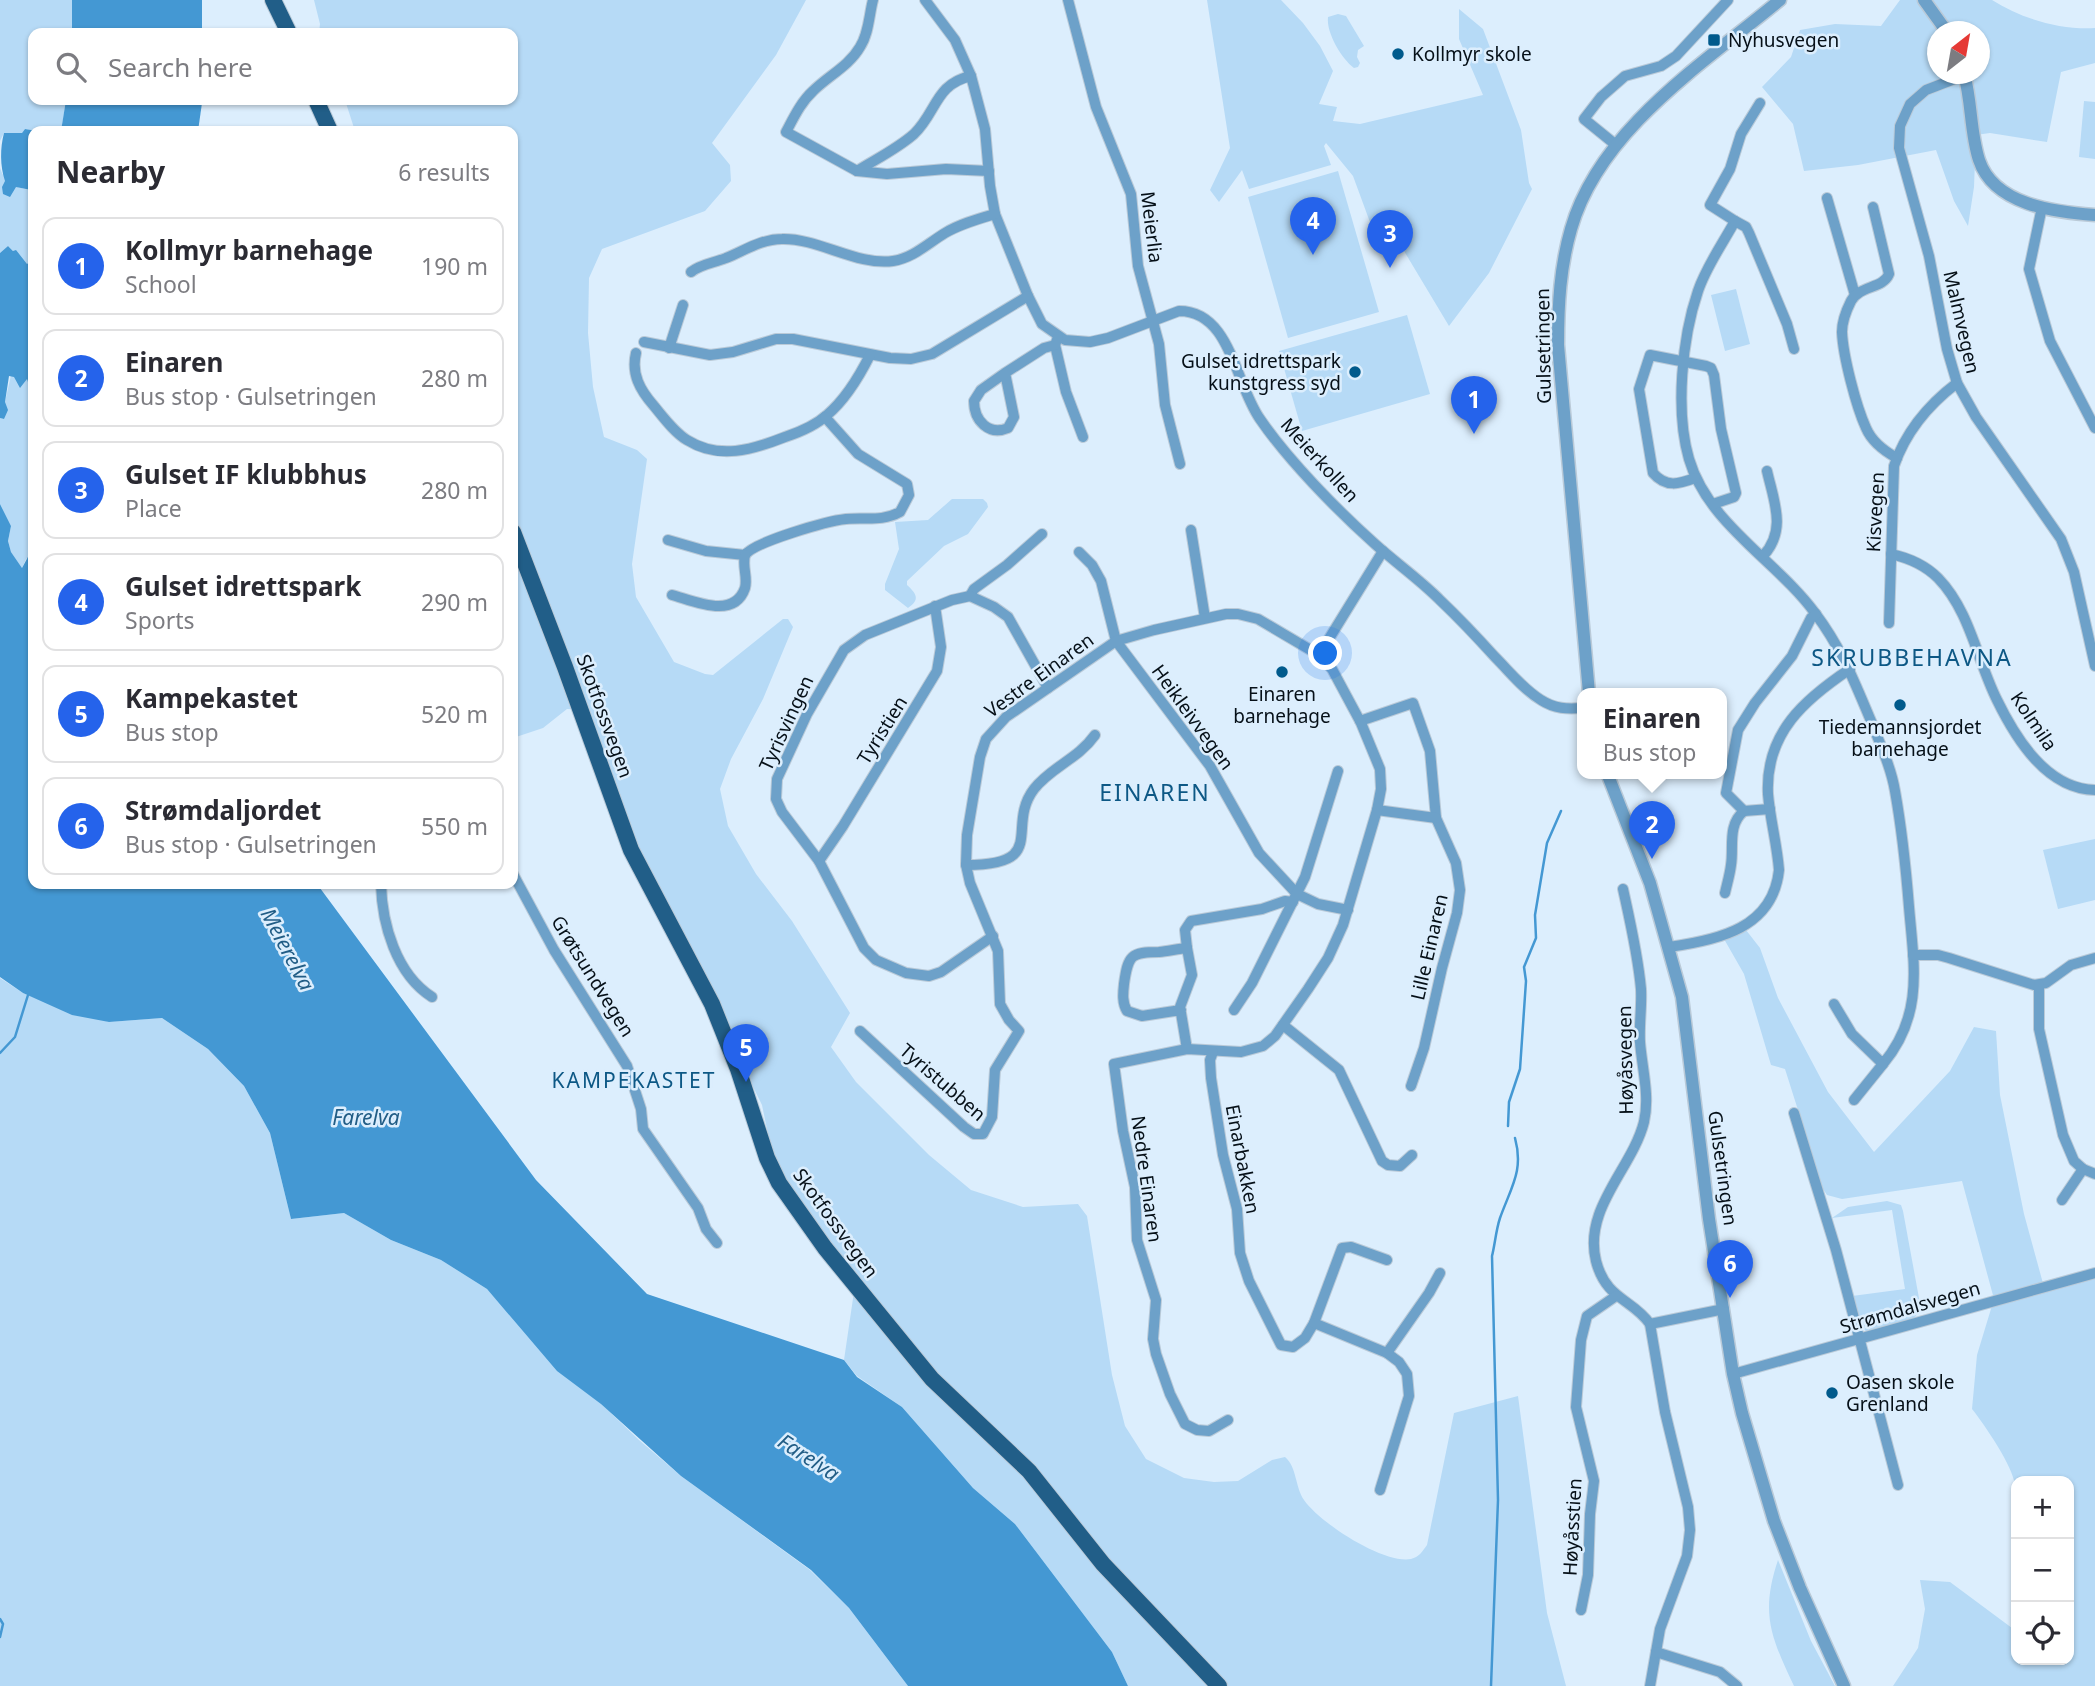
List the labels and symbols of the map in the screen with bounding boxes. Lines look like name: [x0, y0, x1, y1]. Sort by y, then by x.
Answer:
north arrow: [1927, 21, 1990, 84]
place label: Nyhusvegen: [1728, 27, 1839, 53]
marker: Nyhusvegen: [1706, 32, 1722, 48]
place label: Kollmyr skole: [1412, 41, 1532, 67]
marker: Kollmyr skole: [1390, 46, 1406, 62]
street label: Meierlia: [1135, 190, 1169, 264]
pin: 4: [1290, 197, 1336, 255]
pin: 3: [1367, 210, 1413, 268]
street label: Malmvegen: [1938, 268, 1986, 376]
street label: Gulsetringen: [1529, 288, 1557, 404]
place label: Gulset idrettspark kunstgress syd: [1181, 348, 1341, 396]
marker: Gulset idrettspark kunstgress syd: [1347, 364, 1363, 380]
pin: 1: [1451, 376, 1497, 434]
street label: Meierkollen: [1275, 412, 1365, 508]
street label: Kisvegen: [1860, 471, 1890, 553]
street label: Vestre Einaren: [979, 627, 1099, 723]
your location: [1308, 636, 1342, 670]
district label: SKRUBBEHAVNA: [1811, 641, 2013, 673]
street label: Skotfossvegen: [571, 651, 639, 781]
street label: Heikleivvegen: [1146, 659, 1240, 775]
marker: Einaren barnehage: [1274, 664, 1290, 680]
street label: Tyrisvingen: [753, 671, 819, 775]
place label: Einaren barnehage: [1233, 681, 1331, 729]
street label: Kolmila: [2005, 686, 2063, 756]
street label: Tyristien: [851, 691, 913, 769]
marker: Tiedemannsjordet barnehage: [1892, 697, 1908, 713]
place label: Tiedemannsjordet barnehage: [1819, 714, 1981, 762]
district label: EINAREN: [1099, 776, 1211, 808]
pin: 2: [1629, 801, 1675, 859]
street label: Lille Einaren: [1404, 891, 1454, 1003]
water label: Meierelva: [255, 903, 321, 995]
street label: Grøtsundvegen: [545, 910, 641, 1042]
street label: Høyåsvegen: [1611, 1005, 1639, 1115]
pin: 5: [723, 1024, 769, 1082]
street label: Tyristubben: [894, 1037, 992, 1127]
district label: KAMPEKASTET: [552, 1066, 716, 1094]
street label: Einarbakken: [1220, 1102, 1266, 1216]
water label: Farelva: [332, 1103, 400, 1131]
street label: Gulsetringen: [1702, 1109, 1744, 1227]
street label: Nedre Einaren: [1125, 1114, 1169, 1244]
street label: Skotfossvegen: [787, 1163, 885, 1283]
pin: 6: [1707, 1240, 1753, 1298]
street label: Strømdalsvegen: [1837, 1275, 1983, 1339]
place label: Oasen skole Grenland: [1846, 1369, 1954, 1417]
marker: Oasen skole Grenland: [1824, 1385, 1840, 1401]
water label: Farelva: [773, 1427, 845, 1487]
street label: Høyåsstien: [1556, 1477, 1588, 1577]

